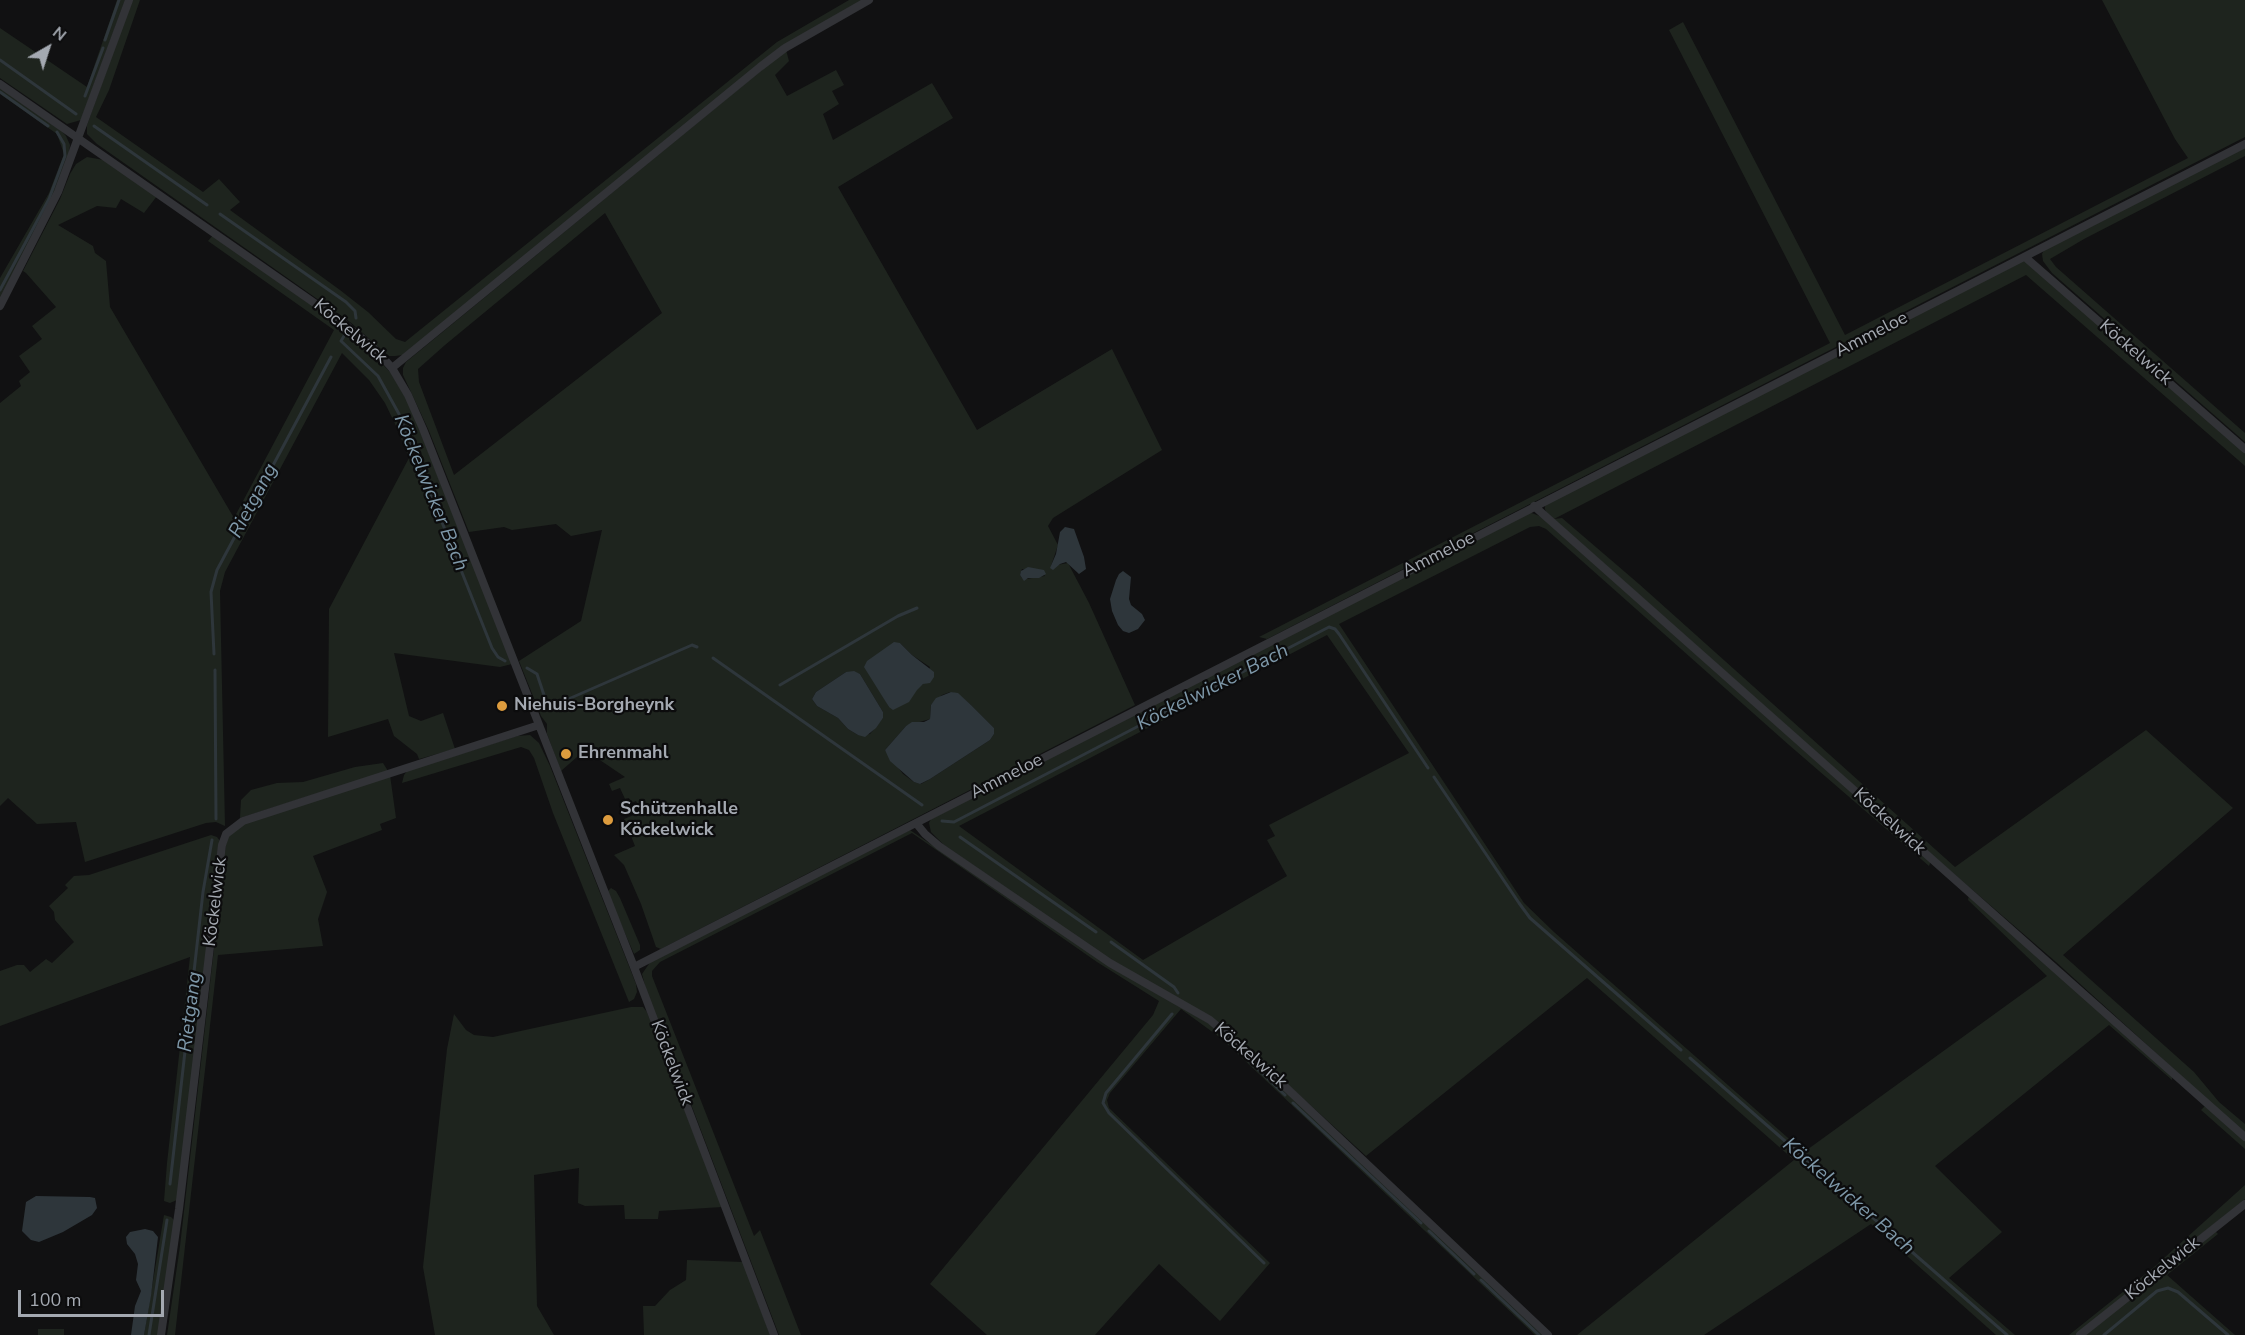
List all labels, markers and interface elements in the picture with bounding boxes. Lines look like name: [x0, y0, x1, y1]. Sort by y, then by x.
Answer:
north arrow: [18, 18, 78, 78]
text: N: [48, 22, 71, 46]
street label: Köckelwick: [309, 295, 391, 369]
street label: Ammeloe: [1832, 308, 1912, 362]
street label: Köckelwick: [2094, 315, 2176, 391]
water label: Köckelwicker Bach: [388, 411, 472, 575]
water label: Rietgang: [224, 460, 284, 542]
street label: Ammeloe: [1399, 528, 1479, 582]
water label: Köckelwicker Bach: [1133, 639, 1293, 737]
place label: Niehuis-Borgheynk: [514, 695, 674, 717]
marker: Niehuis-Borgheynk: [495, 699, 509, 713]
place label: Ehrenmahl: [578, 743, 668, 765]
marker: Ehrenmahl: [559, 747, 573, 761]
street label: Ammeloe: [967, 750, 1047, 804]
street label: Köckelwick: [1849, 784, 1929, 860]
place label: Schützenhalle Köckelwick: [620, 799, 738, 842]
marker: Schützenhalle Köckelwick: [601, 813, 615, 827]
street label: Köckelwick: [200, 856, 232, 948]
water label: Rietgang: [174, 970, 208, 1054]
street label: Köckelwick: [645, 1017, 697, 1109]
street label: Köckelwick: [1209, 1018, 1291, 1094]
water label: Köckelwicker Bach: [1777, 1133, 1919, 1261]
street label: Köckelwick: [2121, 1232, 2205, 1306]
scale bar: [21, 1278, 166, 1316]
text: 100 m: [29, 1288, 81, 1312]

